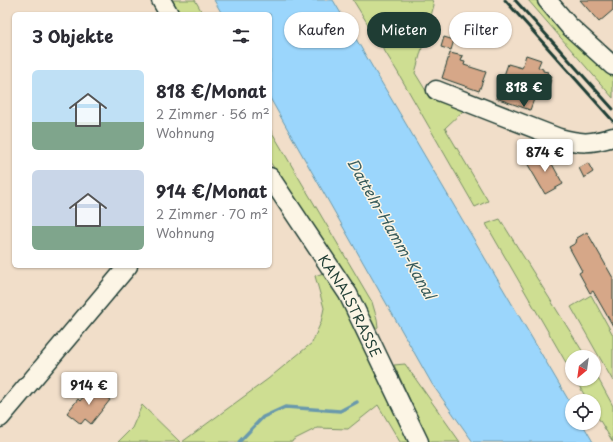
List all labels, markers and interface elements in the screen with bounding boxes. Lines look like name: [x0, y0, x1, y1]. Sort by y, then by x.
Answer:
chip: Kaufen: [284, 12, 359, 48]
chip: Mieten: [367, 12, 441, 48]
chip: Filter: [449, 12, 512, 48]
text: 3 Objekte: [32, 23, 113, 49]
icon: filters: [230, 25, 252, 47]
pin: 818 €: [496, 74, 552, 108]
text: 818 €: [506, 77, 542, 96]
text: 818 €/Monat: [156, 78, 267, 104]
icon: home: [64, 86, 112, 134]
text: 2 Zimmer · 56 m²: [156, 104, 270, 123]
text: Wohnung: [156, 123, 215, 142]
pin: 874 €: [517, 139, 573, 173]
text: 874 €: [526, 142, 564, 161]
water label: Datteln-Hamm-Kanal: [342, 153, 443, 305]
text: 914 €/Monat: [156, 178, 267, 204]
icon: home: [64, 186, 112, 234]
text: 2 Zimmer · 70 m²: [156, 204, 268, 223]
text: Wohnung: [156, 223, 215, 242]
street label: KANALSTRASSE: [314, 250, 387, 361]
north arrow: [565, 350, 601, 386]
map controls: [565, 350, 601, 430]
pin: 914 €: [61, 372, 117, 406]
text: 914 €: [70, 375, 108, 394]
button: locate: [565, 394, 601, 430]

